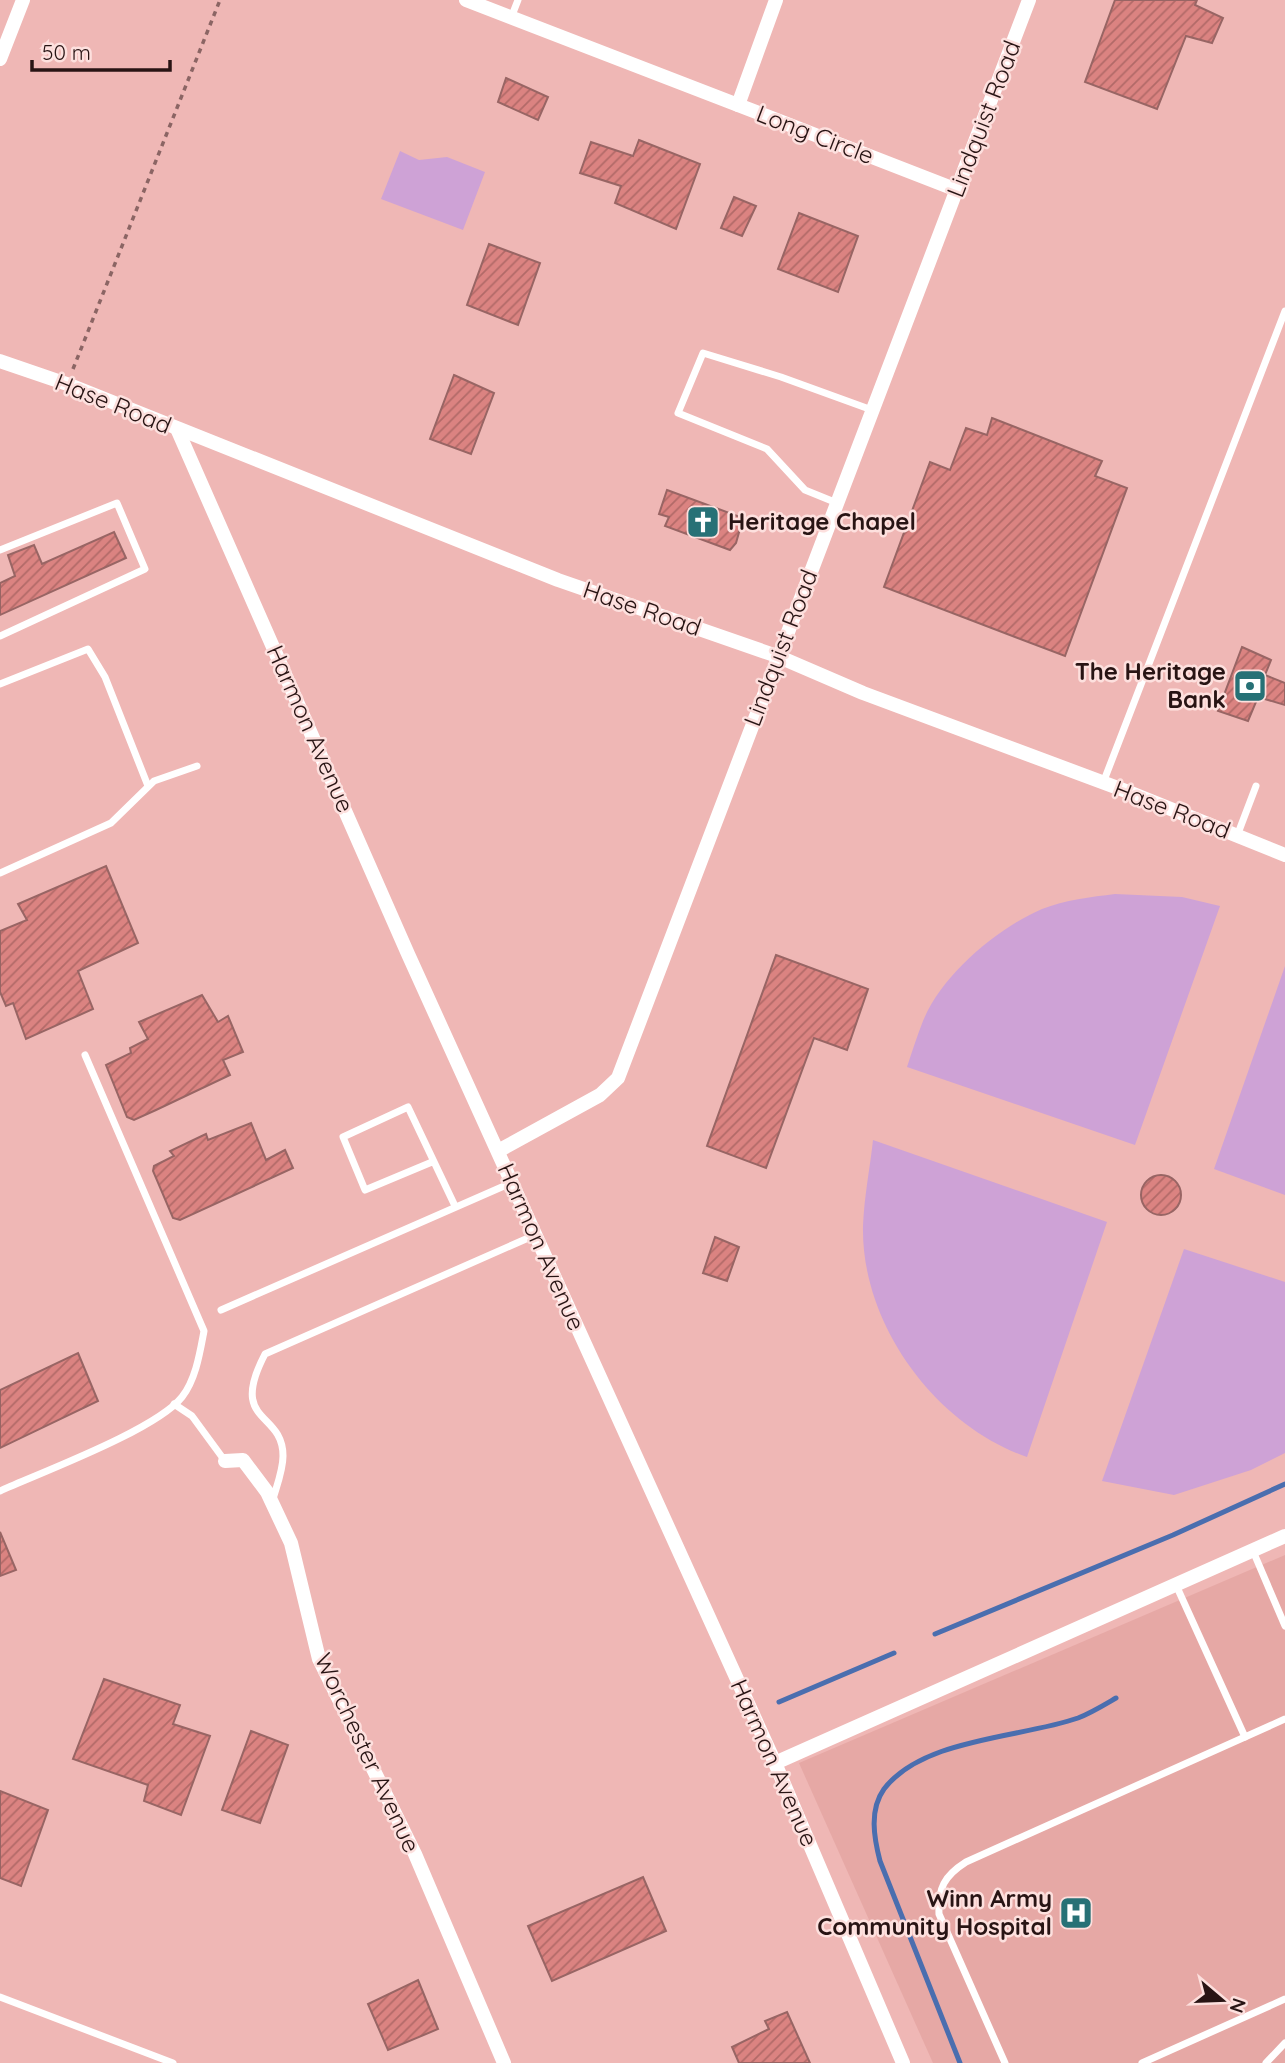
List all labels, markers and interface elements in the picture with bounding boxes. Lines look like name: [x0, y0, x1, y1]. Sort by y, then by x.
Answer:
scale bar: [32, 28, 170, 72]
street label: Lindquist Road: [939, 36, 1027, 201]
text: 50 m: [42, 39, 91, 65]
street label: Long Circle: [752, 98, 878, 170]
street label: Hase Road: [51, 366, 176, 440]
church icon: Heritage Chapel: [684, 503, 722, 541]
place label: Heritage Chapel: [728, 506, 916, 536]
street label: Lindquist Road: [736, 565, 824, 730]
street label: Hase Road: [579, 574, 705, 642]
street label: Harmon Avenue: [261, 640, 361, 817]
place label: The Heritage Bank: [1075, 656, 1226, 714]
bank icon: The Heritage Bank: [1231, 667, 1269, 705]
street label: Hase Road: [1110, 773, 1235, 845]
street label: Harmon Avenue: [492, 1158, 592, 1335]
street label: Worchester Avenue: [309, 1648, 427, 1857]
street label: Harmon Avenue: [725, 1674, 825, 1851]
place label: Winn Army Community Hospital: [817, 1883, 1052, 1941]
hospital icon: Winn Army Community Hospital: [1057, 1894, 1095, 1932]
north arrow: [1187, 1965, 1257, 2035]
text: N: [1224, 1995, 1252, 2016]

